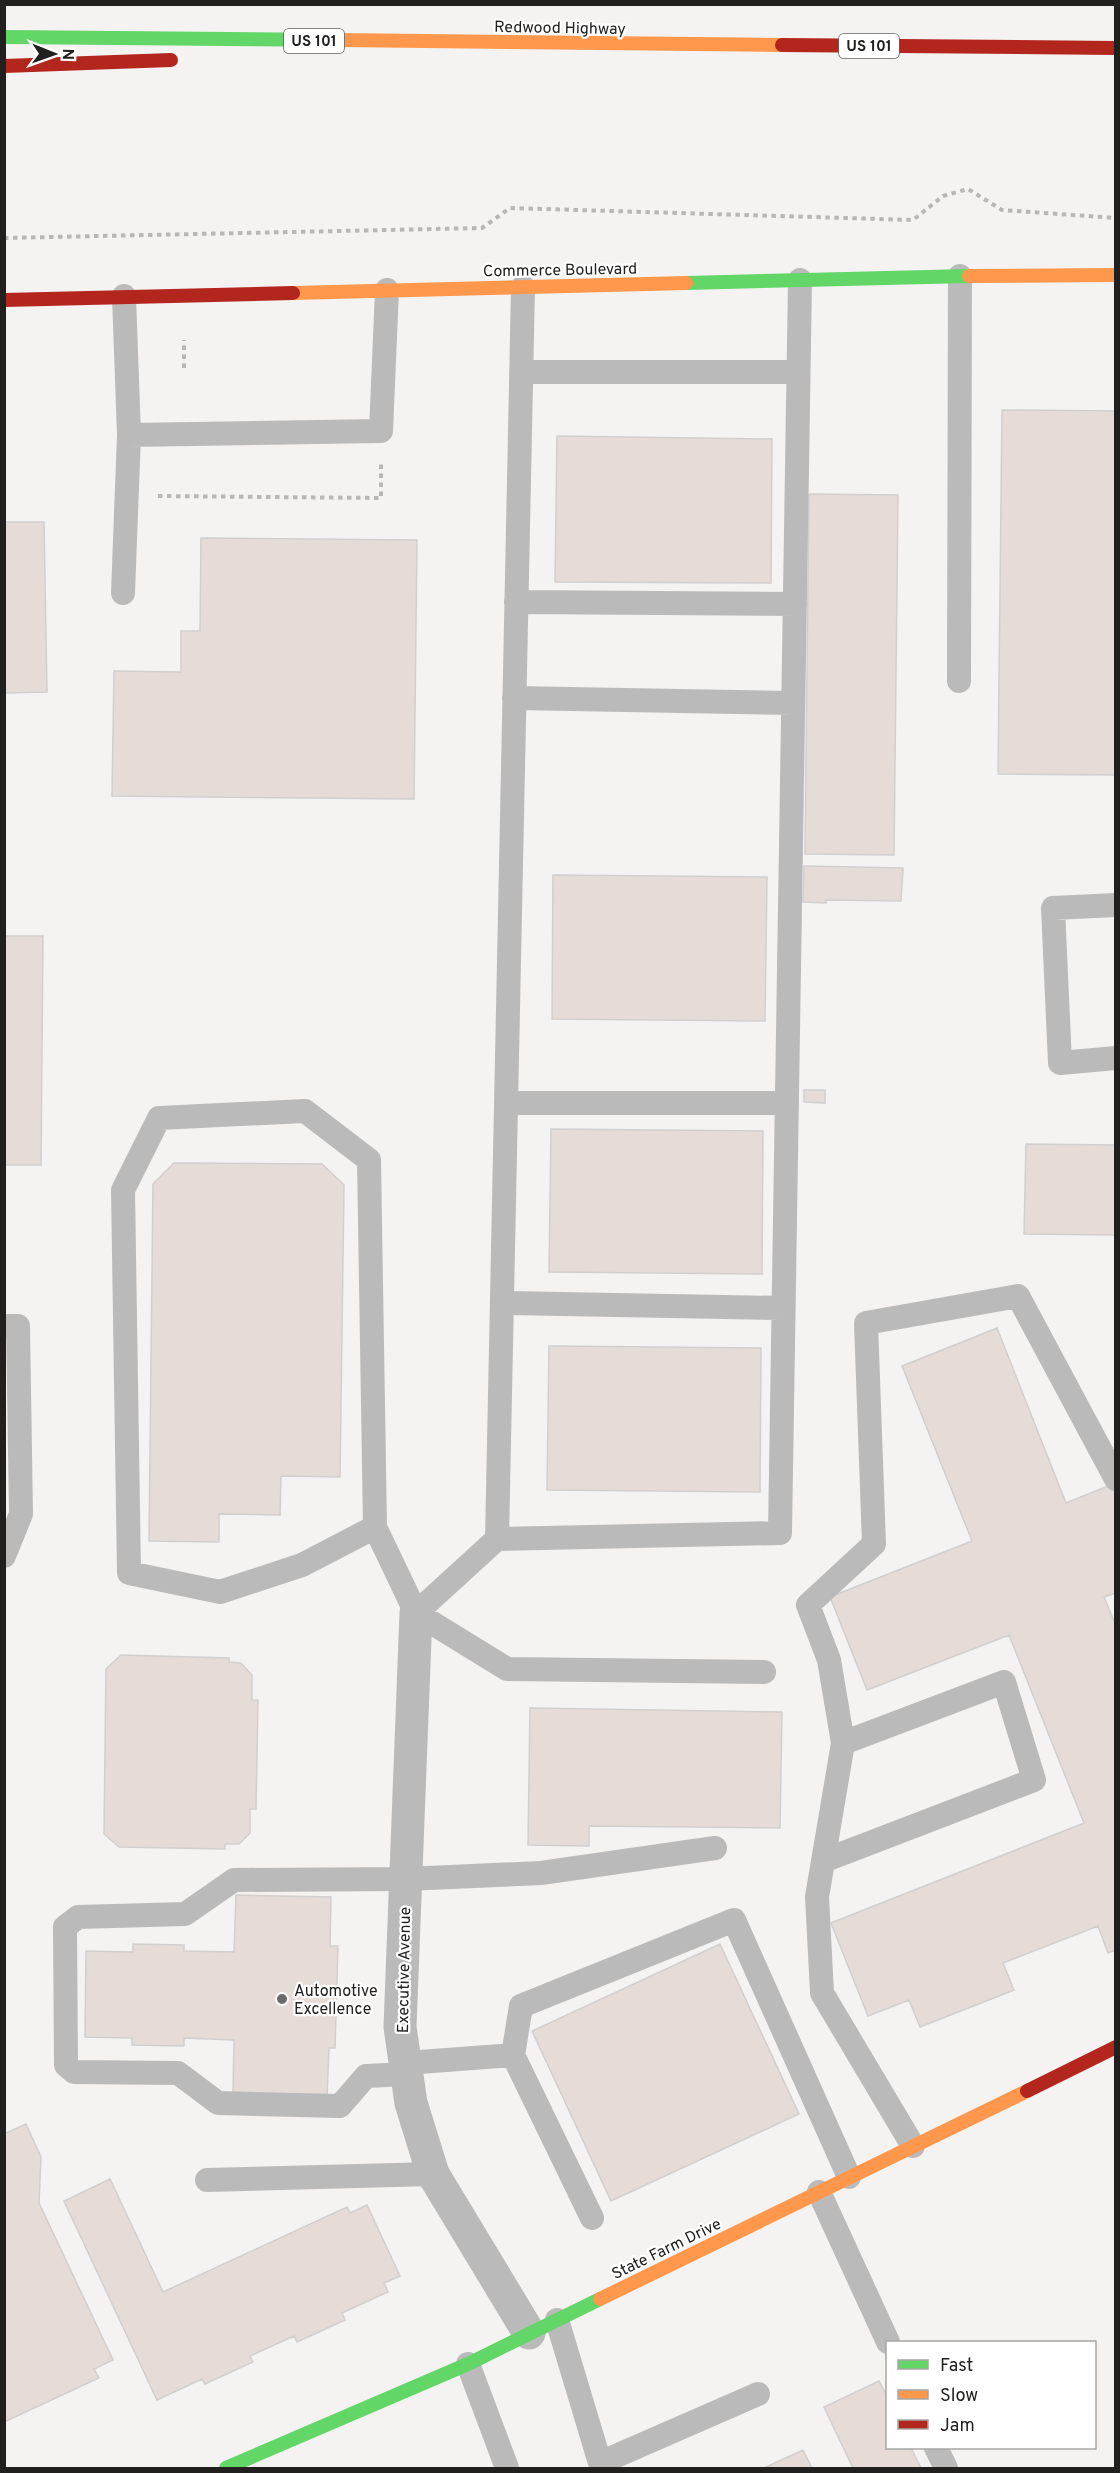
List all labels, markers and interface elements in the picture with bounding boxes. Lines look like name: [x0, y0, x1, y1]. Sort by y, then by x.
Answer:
street label: Redwood Highway: [494, 18, 626, 40]
north arrow: [24, 24, 84, 84]
road number: US 101: [284, 29, 344, 53]
road number: US 101: [839, 34, 899, 58]
text: N: [57, 48, 77, 60]
street label: Commerce Boulevard: [483, 260, 637, 282]
street label: Executive Avenue: [394, 1907, 416, 2033]
place label: Automotive Excellence: [294, 1982, 378, 2020]
marker: Automotive Excellence: [275, 1992, 289, 2006]
street label: State Farm Drive: [609, 2215, 725, 2285]
legend: [886, 2341, 1096, 2449]
text: Fast: [940, 2355, 973, 2378]
text: Slow: [940, 2385, 978, 2408]
text: Jam: [940, 2415, 975, 2438]

